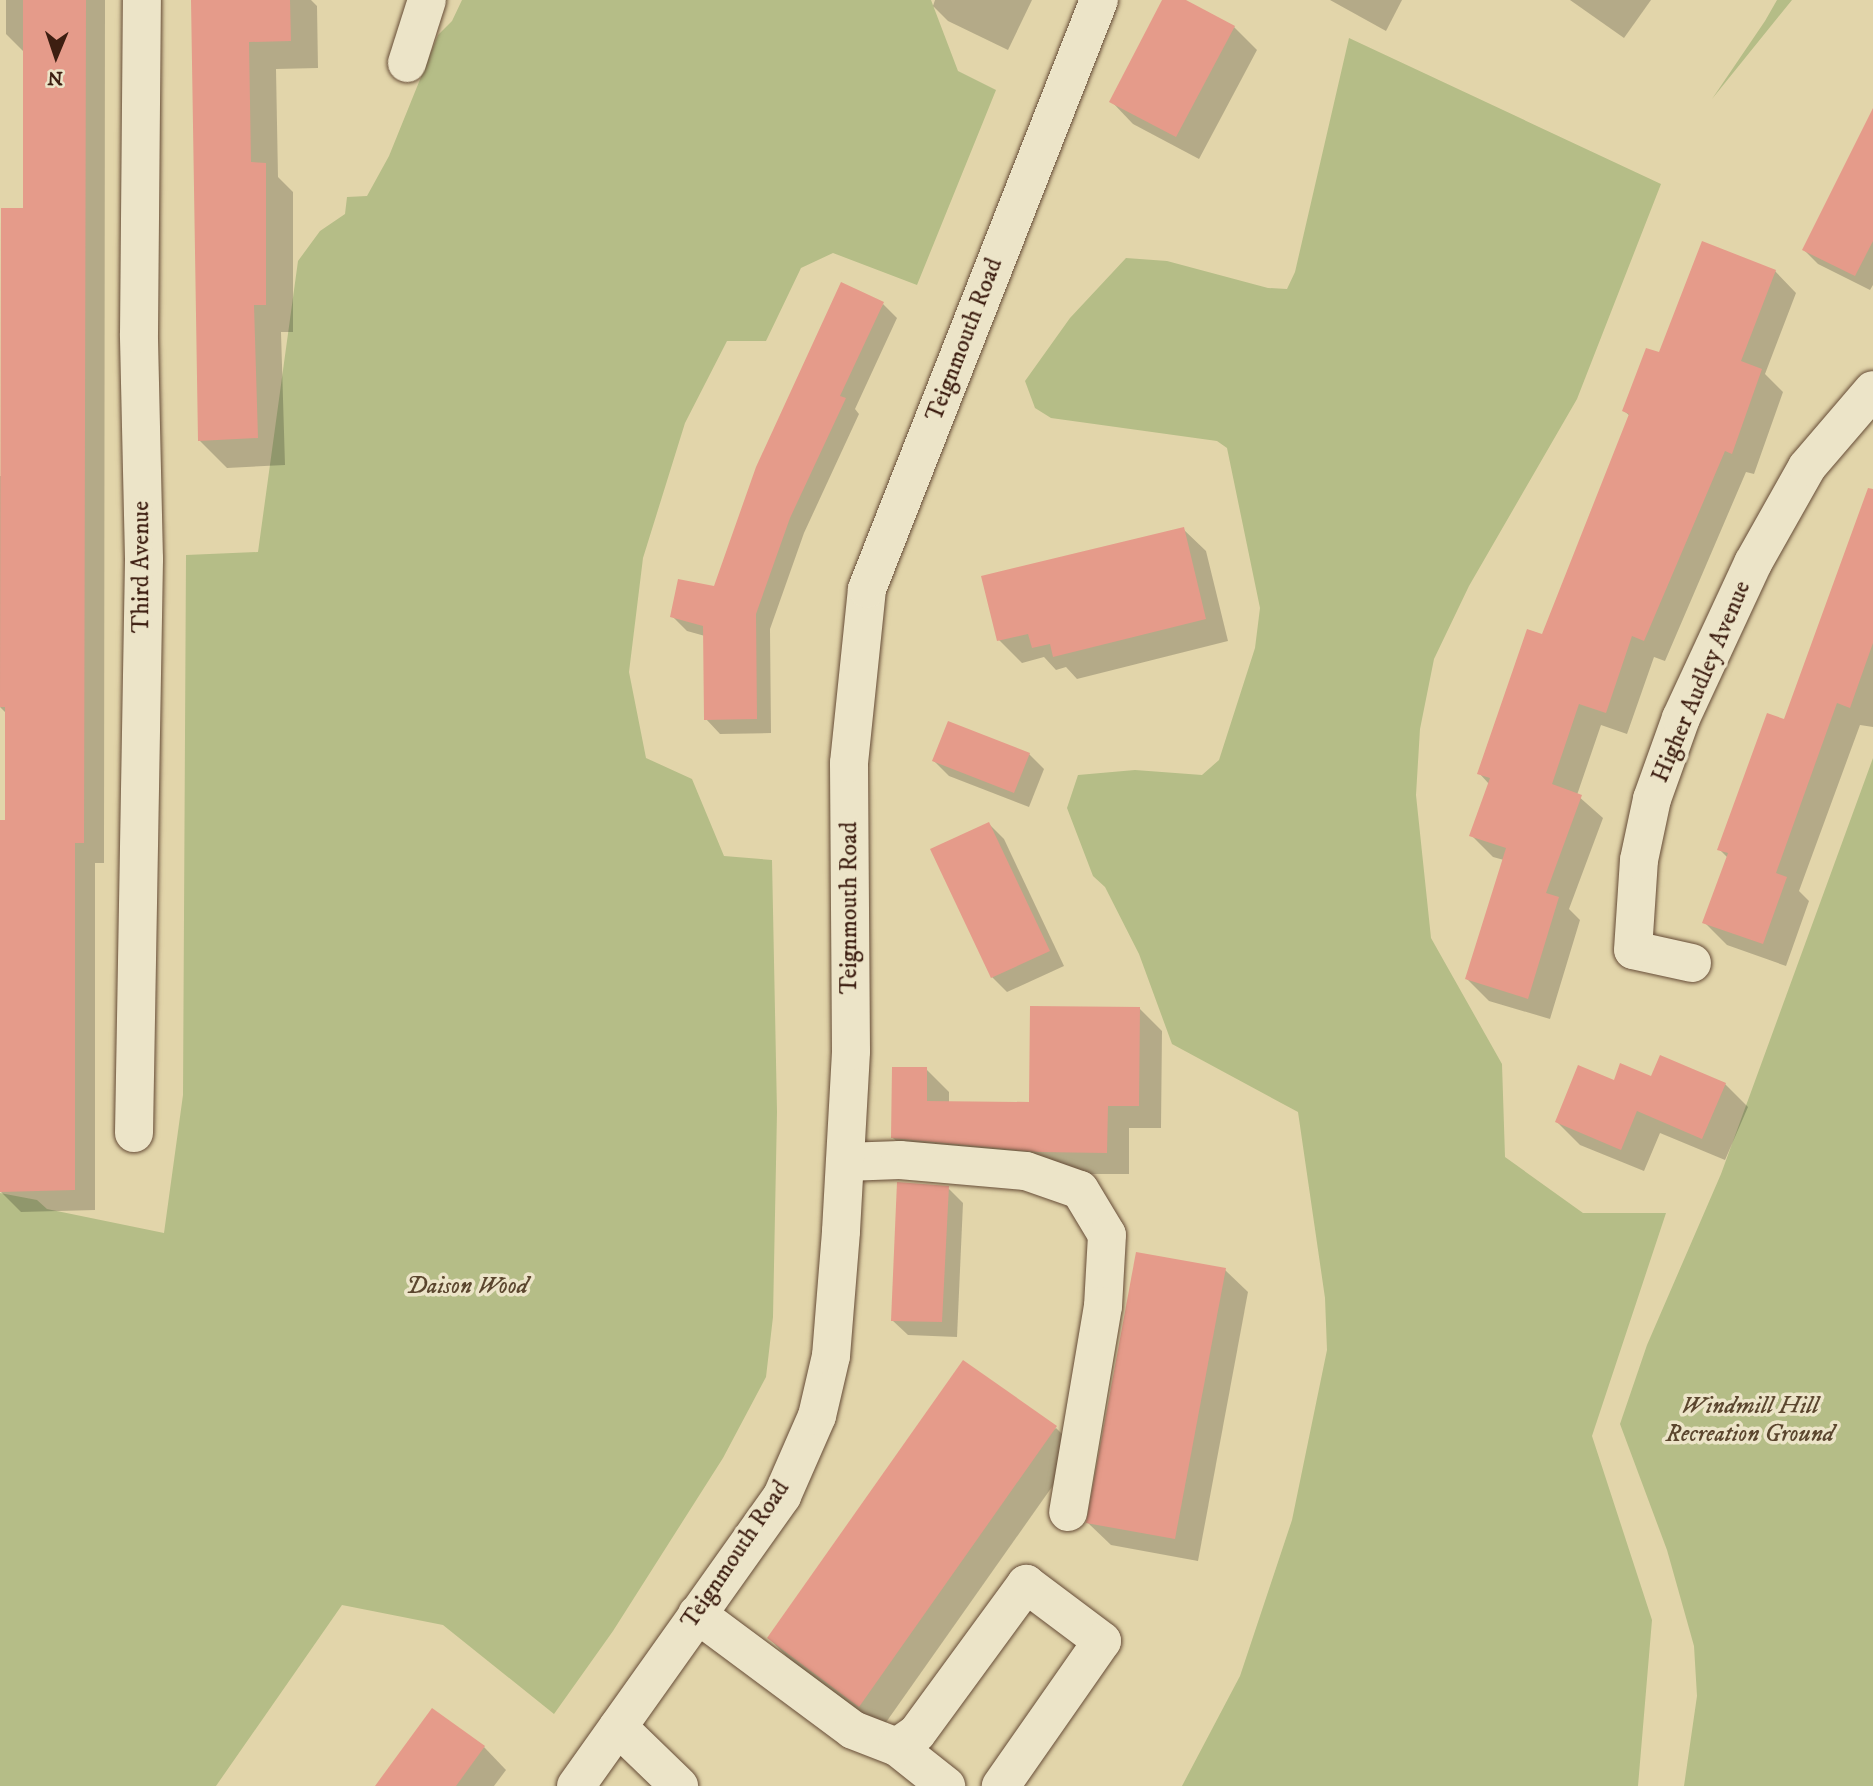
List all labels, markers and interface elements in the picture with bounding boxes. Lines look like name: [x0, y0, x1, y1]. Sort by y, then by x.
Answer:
north arrow: [21, 21, 91, 91]
text: N: [47, 66, 63, 89]
street label: Teignmouth Road: [921, 254, 1009, 426]
street label: Third Avenue: [128, 501, 156, 633]
street label: Higher Audley Avenue: [1647, 577, 1757, 787]
street label: Teignmouth Road: [836, 822, 864, 994]
park label: Daison Wood: [406, 1273, 528, 1301]
park label: Windmill Hill Recreation Ground: [1666, 1393, 1834, 1449]
street label: Teignmouth Road: [676, 1475, 796, 1635]

